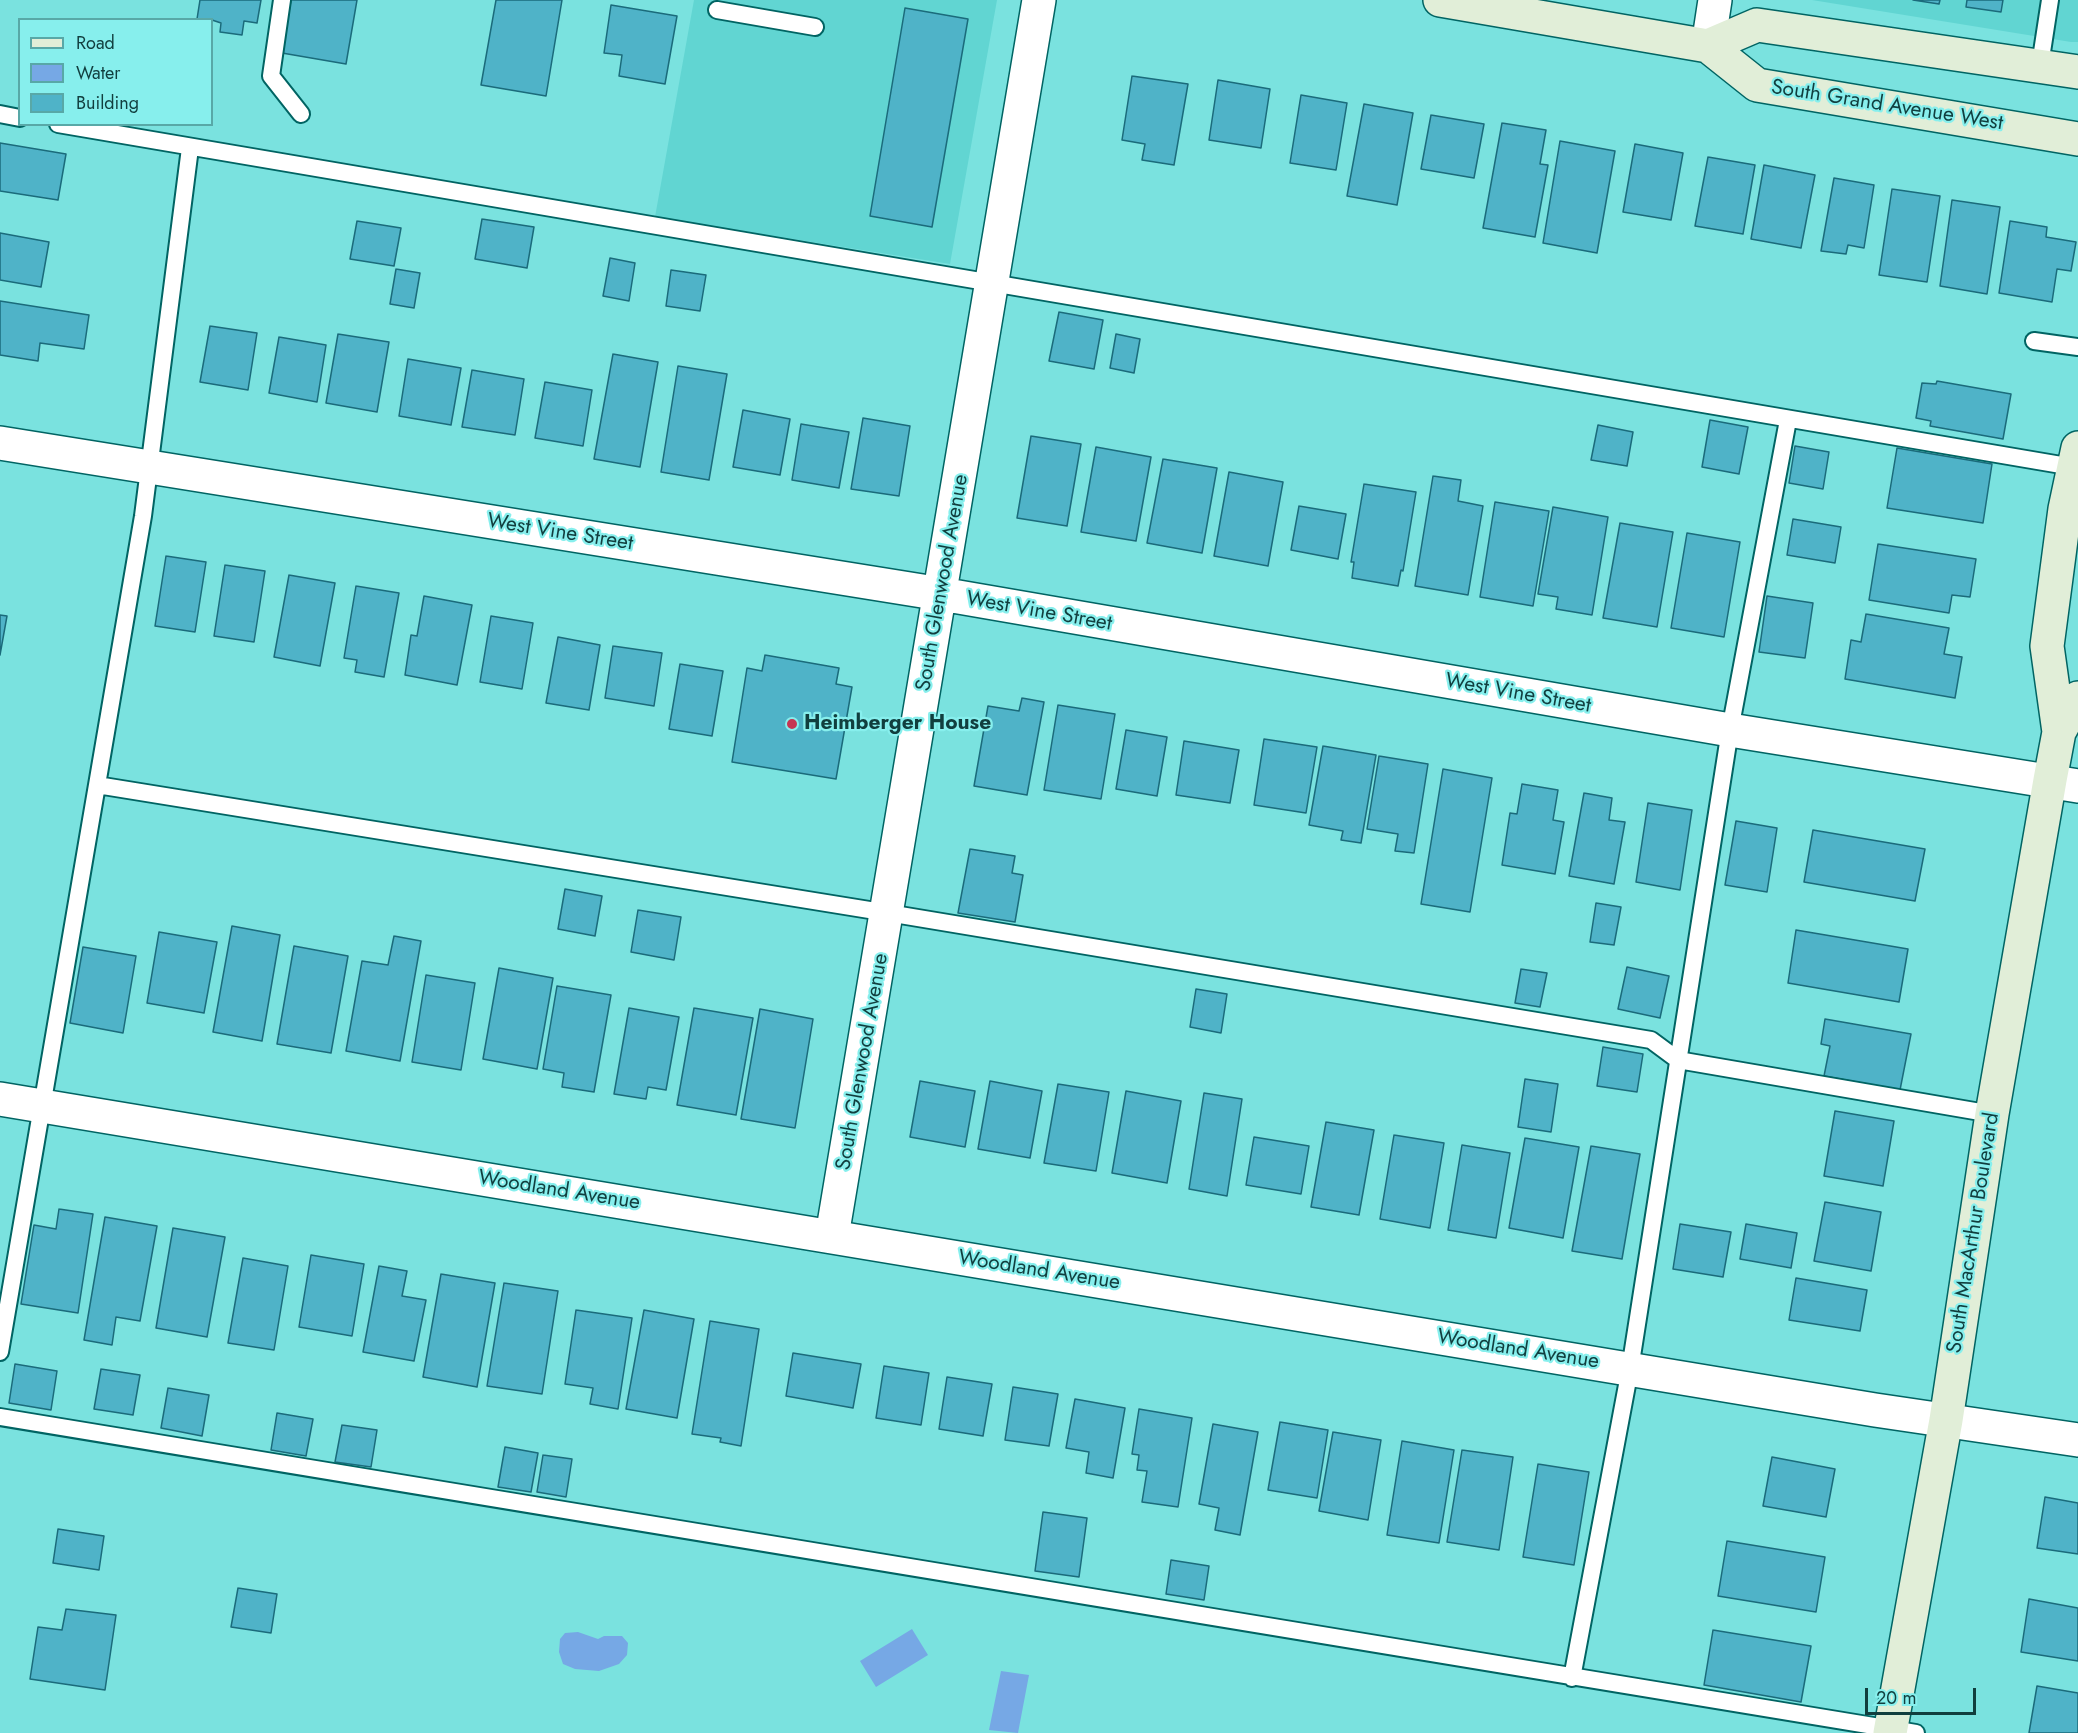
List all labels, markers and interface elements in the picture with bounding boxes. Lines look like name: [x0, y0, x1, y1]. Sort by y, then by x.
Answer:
legend: [18, 18, 213, 126]
text: Road: [76, 30, 115, 56]
text: Water: [76, 60, 120, 86]
street label: South Grand Avenue West: [1769, 75, 2005, 137]
text: Building: [76, 90, 139, 116]
street label: South Glenwood Avenue: [912, 473, 974, 693]
street label: West Vine Street: [485, 509, 635, 557]
street label: West Vine Street: [964, 587, 1114, 637]
street label: West Vine Street: [1443, 669, 1593, 719]
place label: Heimberger House: [804, 711, 991, 737]
marker: Heimberger House: [785, 717, 799, 731]
street label: South Glenwood Avenue: [832, 952, 894, 1172]
street label: South MacArthur Boulevard: [1943, 1111, 2005, 1355]
street label: Woodland Avenue: [476, 1166, 642, 1216]
street label: Woodland Avenue: [956, 1246, 1122, 1296]
street label: Woodland Avenue: [1435, 1325, 1601, 1375]
scale bar: [1868, 1676, 1979, 1714]
text: 20 m: [1876, 1685, 1916, 1711]

